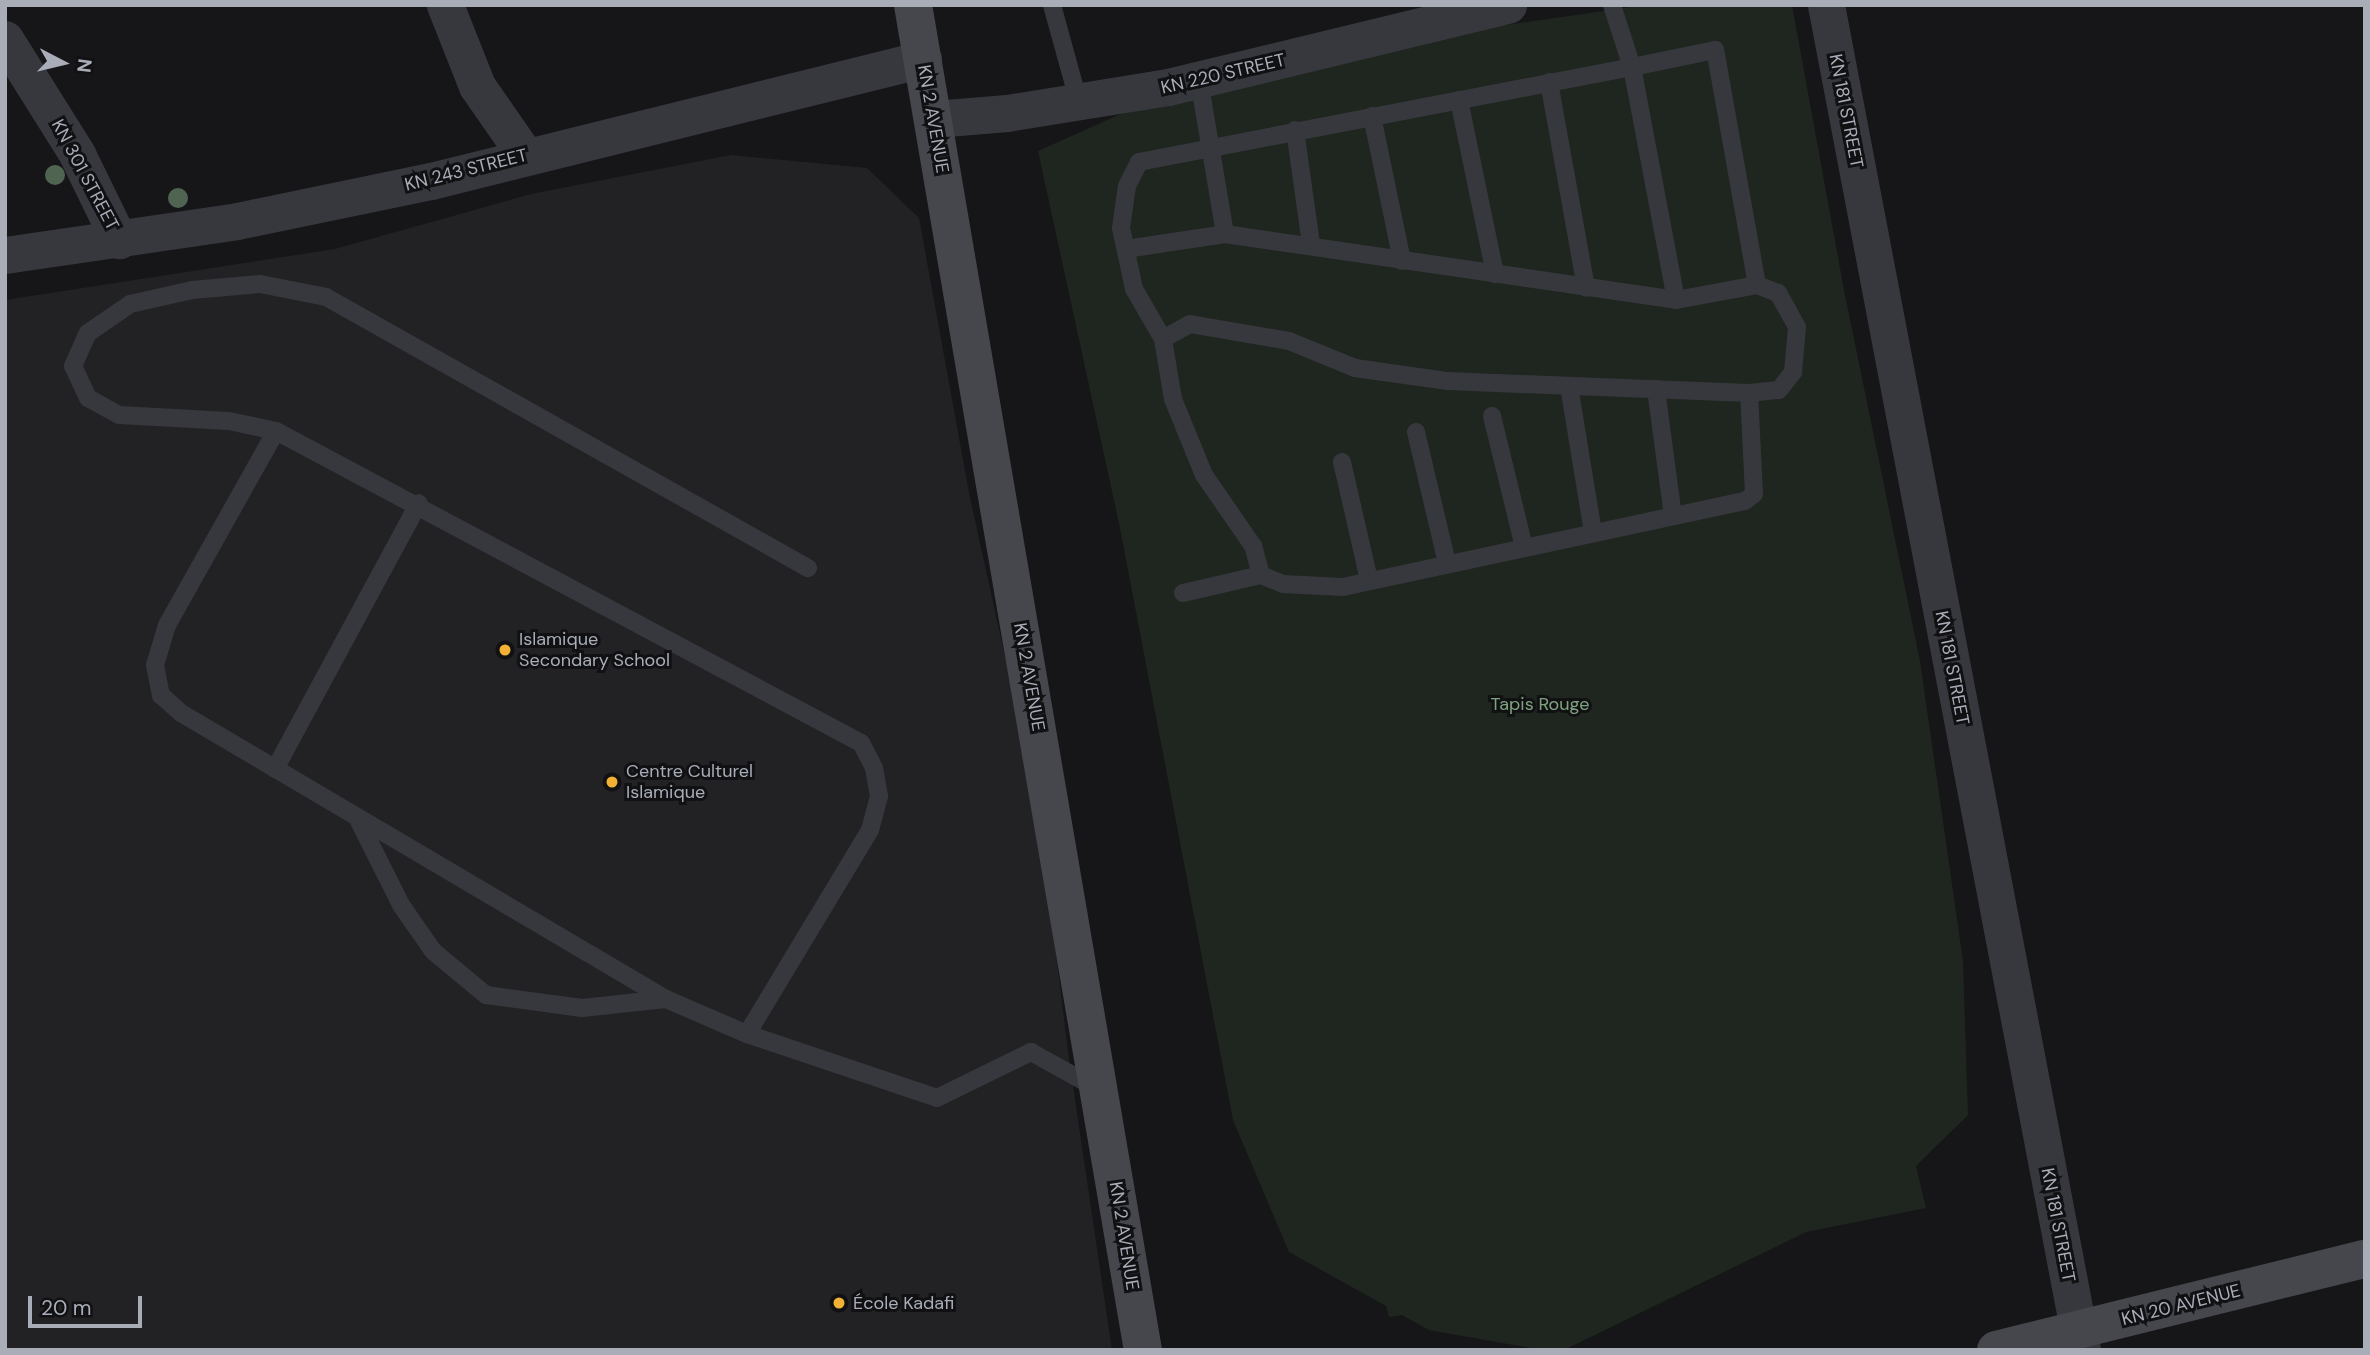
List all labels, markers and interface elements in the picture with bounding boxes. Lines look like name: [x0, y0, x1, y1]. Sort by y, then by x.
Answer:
north arrow: [28, 28, 98, 98]
street label: KN 220 STREET: [1159, 49, 1287, 99]
street label: KN 181 STREET: [1824, 52, 1868, 170]
text: N: [71, 57, 98, 74]
street label: KN 2 AVENUE: [913, 63, 953, 175]
street label: KN 301 STREET: [47, 116, 123, 234]
street label: KN 243 STREET: [402, 144, 530, 196]
street label: KN 181 STREET: [1930, 609, 1974, 727]
street label: KN 2 AVENUE: [1009, 621, 1049, 733]
place label: Islamique Secondary School: [519, 629, 670, 672]
marker: Islamique Secondary School: [497, 642, 513, 658]
park label: Tapis Rouge: [1490, 693, 1590, 715]
place label: Centre Culturel Islamique: [626, 761, 753, 804]
marker: Centre Culturel Islamique: [604, 774, 620, 790]
street label: KN 181 STREET: [2036, 1166, 2080, 1284]
street label: KN 2 AVENUE: [1105, 1180, 1143, 1292]
street label: KN 20 AVENUE: [2119, 1280, 2243, 1330]
scale bar: [32, 1282, 145, 1326]
place label: École Kadafi: [853, 1292, 954, 1314]
text: 20 m: [41, 1294, 92, 1322]
marker: École Kadafi: [831, 1295, 847, 1311]

